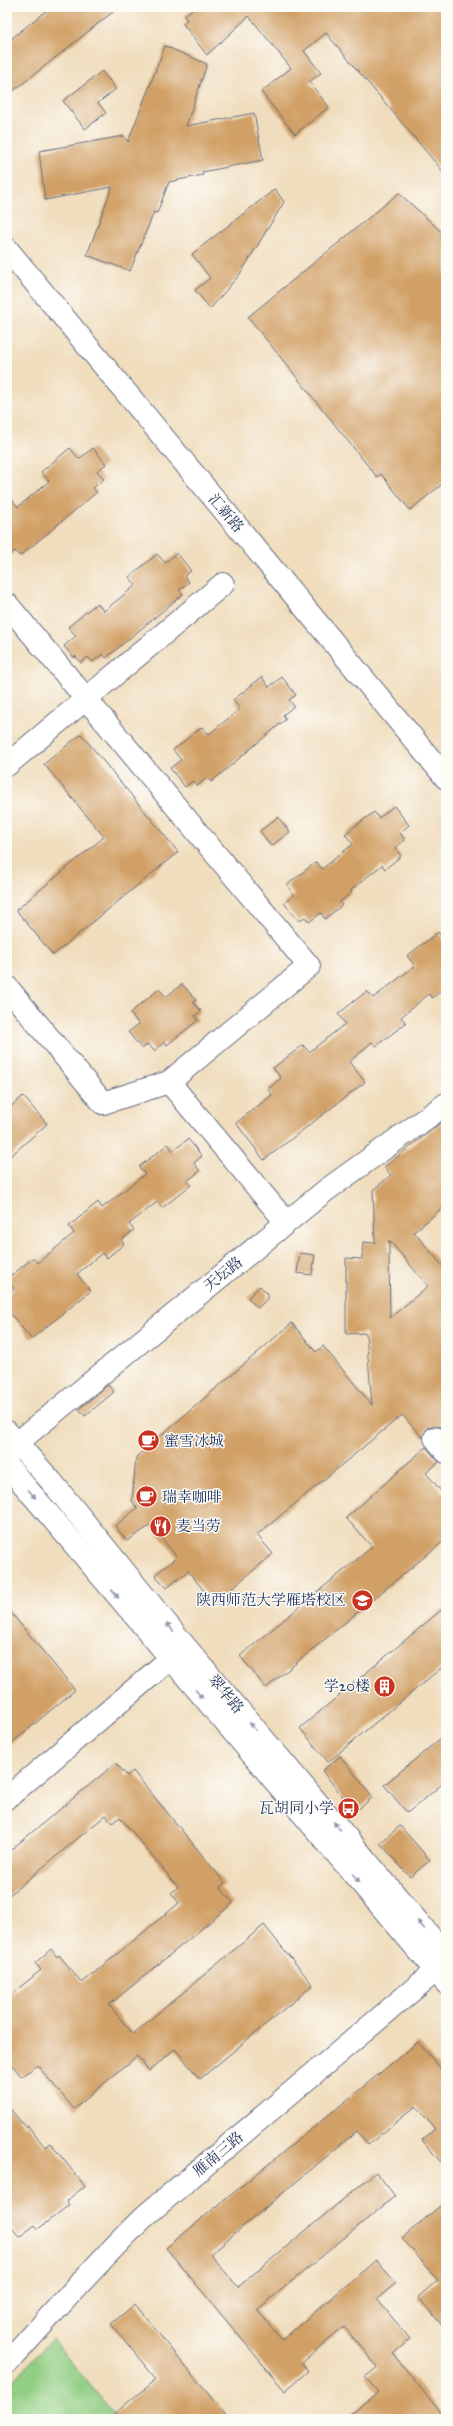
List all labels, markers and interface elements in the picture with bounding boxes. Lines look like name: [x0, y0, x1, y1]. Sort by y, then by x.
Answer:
street label: 汇新路: [205, 490, 247, 536]
street label: 天坛路: [200, 1253, 246, 1295]
cafe icon: 蜜雪冰城: [135, 1428, 161, 1454]
place label: 蜜雪冰城: [164, 1432, 224, 1450]
cafe icon: 瑞幸咖啡: [133, 1484, 159, 1510]
place label: 瑞幸咖啡: [162, 1488, 222, 1506]
one-way arrow: [28, 1489, 36, 1500]
restaurant icon: 麦当劳: [147, 1513, 173, 1539]
place label: 麦当劳: [176, 1517, 221, 1535]
school or university icon: 陕西师范大学雁塔校区: [349, 1587, 375, 1613]
one-way arrow: [111, 1589, 120, 1600]
place label: 陕西师范大学雁塔校区: [196, 1591, 346, 1609]
one-way arrow: [165, 1622, 174, 1633]
street label: 翠华路: [205, 1671, 247, 1717]
building icon: 学20楼: [372, 1673, 398, 1699]
place label: 学20楼: [324, 1677, 370, 1695]
one-way arrow: [195, 1688, 204, 1699]
one-way arrow: [249, 1721, 258, 1732]
bus stop icon: 瓦胡同小学: [336, 1795, 362, 1821]
place label: 瓦胡同小学: [259, 1799, 334, 1817]
one-way arrow: [332, 1821, 342, 1831]
one-way arrow: [352, 1872, 361, 1883]
one-way arrow: [416, 1920, 425, 1931]
street label: 雁南三路: [189, 2128, 247, 2180]

